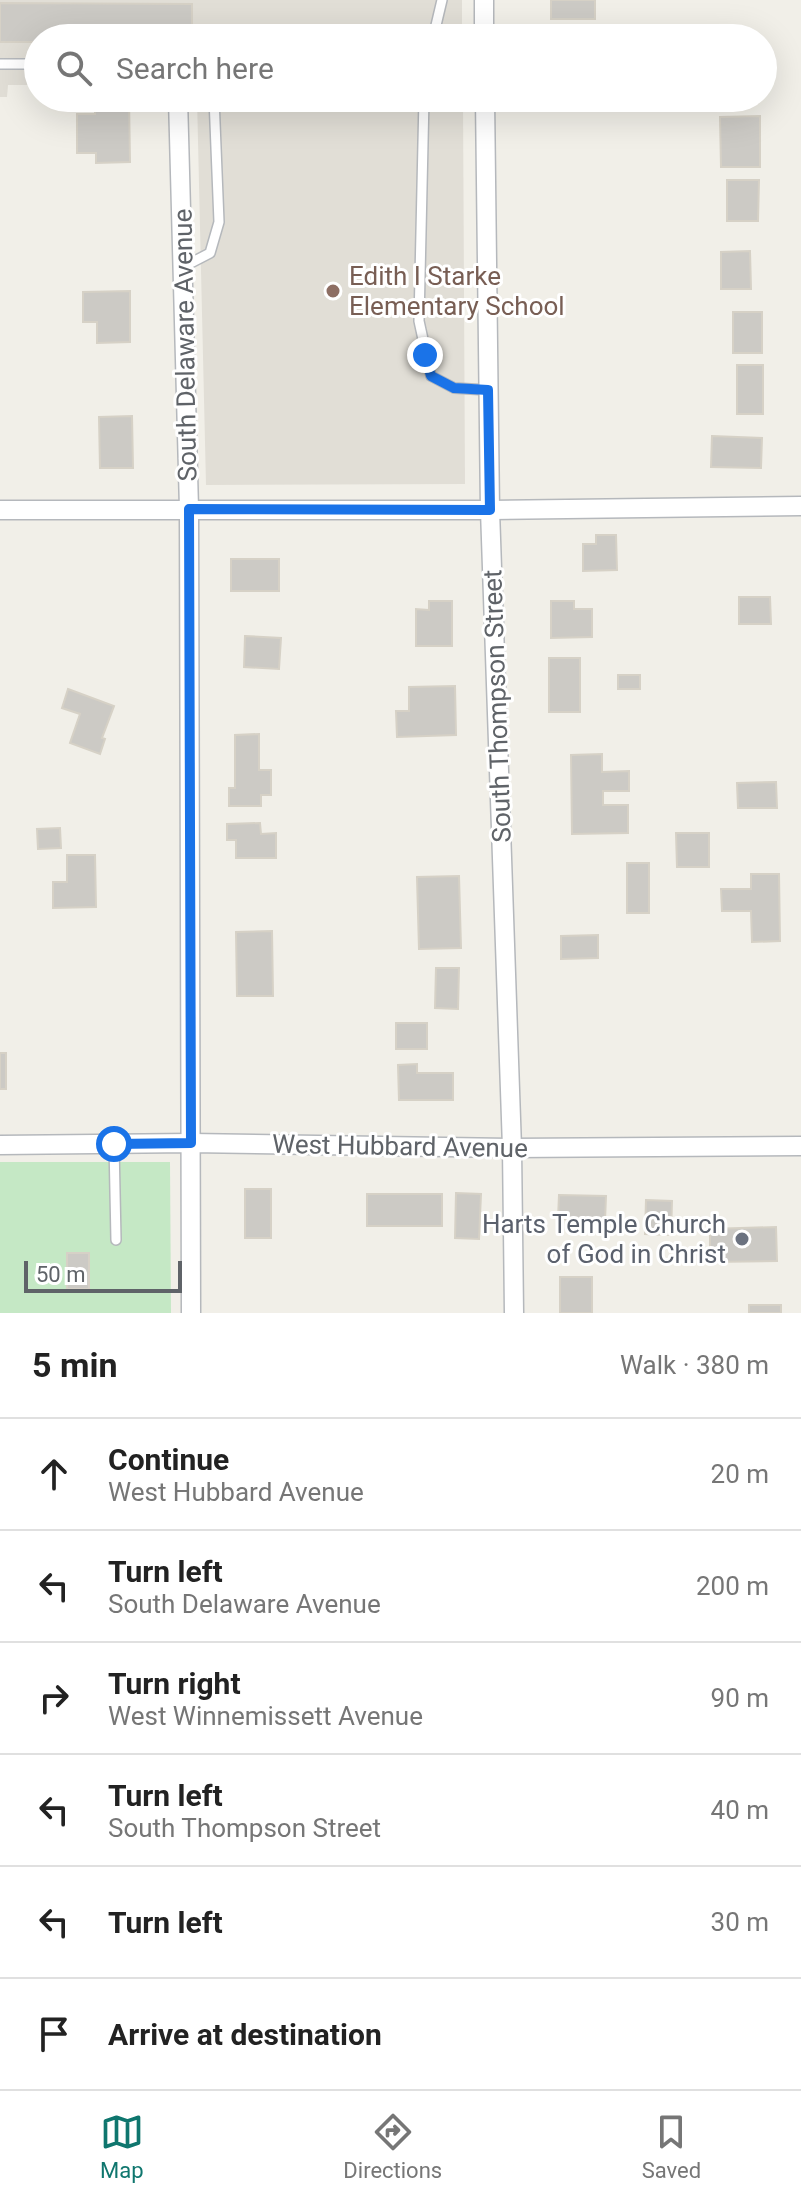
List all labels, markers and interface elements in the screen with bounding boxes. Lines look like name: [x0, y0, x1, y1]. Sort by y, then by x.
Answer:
search box: [24, 24, 777, 112]
icon: search: [52, 46, 96, 90]
text: Search here: [116, 51, 274, 86]
street label: South Delaware Avenue: [168, 208, 202, 482]
place label: Edith I Starke Elementary School: [349, 261, 565, 321]
marker: Edith I Starke Elementary School: [324, 282, 342, 300]
route end: [407, 337, 443, 373]
street label: South Thompson Street: [477, 569, 517, 843]
route start: [96, 1126, 132, 1162]
street label: West Hubbard Avenue: [272, 1129, 528, 1163]
place label: Harts Temple Church of God in Christ: [482, 1209, 726, 1269]
marker: Harts Temple Church of God in Christ: [733, 1230, 751, 1248]
scale bar: [24, 1257, 182, 1293]
text: 50 m: [36, 1262, 85, 1287]
text: 5 min: [32, 1345, 117, 1385]
text: Walk · 380 m: [620, 1350, 769, 1380]
text: Continue: [108, 1442, 229, 1477]
icon: ahead: [32, 1452, 76, 1496]
text: 20 m: [711, 1459, 769, 1489]
text: West Hubbard Avenue: [108, 1477, 364, 1507]
text: Turn left: [108, 1554, 223, 1589]
icon: left: [32, 1564, 76, 1608]
text: 200 m: [696, 1571, 769, 1601]
text: South Delaware Avenue: [108, 1589, 381, 1619]
text: Turn right: [108, 1666, 241, 1701]
icon: right: [32, 1676, 76, 1720]
text: 90 m: [711, 1683, 769, 1713]
text: West Winnemissett Avenue: [108, 1701, 423, 1731]
text: Turn left: [108, 1778, 223, 1813]
icon: left: [32, 1788, 76, 1832]
text: 40 m: [711, 1795, 769, 1825]
text: South Thompson Street: [108, 1813, 381, 1843]
icon: left: [32, 1900, 76, 1944]
text: Turn left: [108, 1905, 223, 1940]
text: 30 m: [711, 1907, 769, 1937]
icon: arrive: [32, 2012, 76, 2056]
text: Arrive at destination: [108, 2017, 382, 2052]
tab: Map: [100, 2110, 144, 2183]
tab: Directions: [343, 2110, 442, 2183]
tab: Saved: [642, 2110, 701, 2183]

